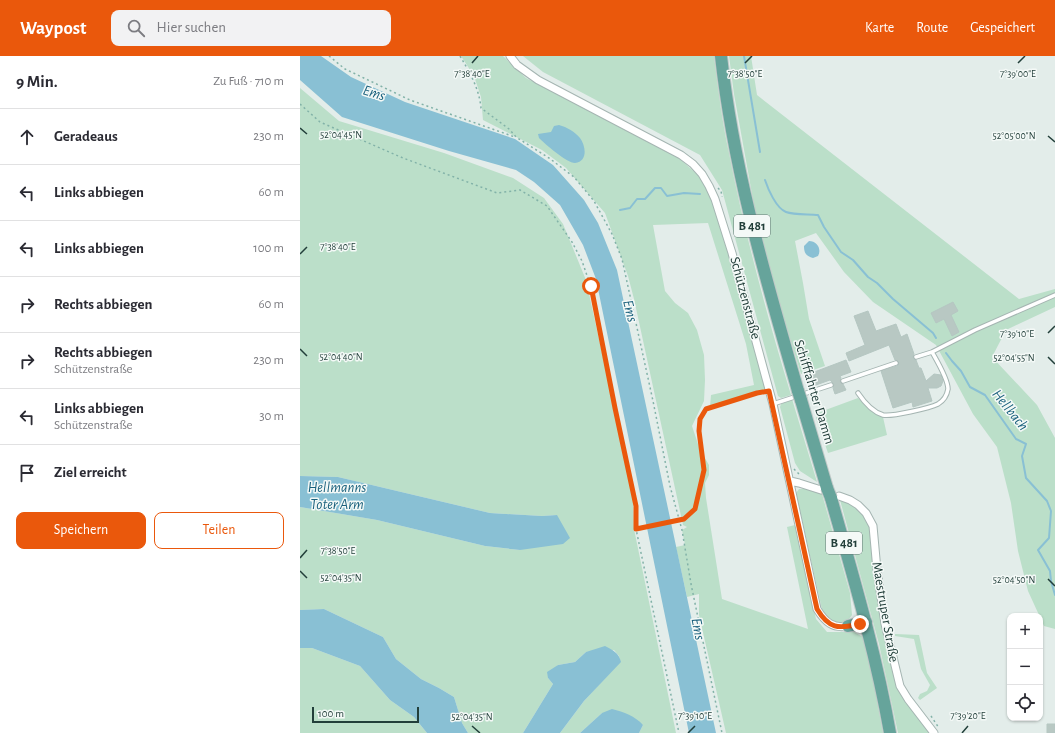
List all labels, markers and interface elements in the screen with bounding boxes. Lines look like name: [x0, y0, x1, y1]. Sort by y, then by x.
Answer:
search box: [111, 10, 391, 46]
icon: search: [125, 17, 147, 39]
text: Waypost: [20, 19, 87, 38]
text: Hier suchen: [157, 20, 226, 35]
text: Karte: [865, 21, 894, 35]
text: Route: [916, 21, 948, 35]
text: Gespeichert: [970, 21, 1035, 35]
text: 7°38'40"E: [454, 69, 490, 79]
text: 7°38'50"E: [728, 69, 763, 79]
text: 7°39'00"E: [1000, 69, 1036, 79]
text: 9 Min.: [16, 73, 58, 90]
text: Zu Fuß · 710 m: [213, 75, 284, 88]
water label: Ems: [361, 83, 387, 103]
icon: ahead: [16, 126, 38, 148]
text: Geradeaus: [54, 129, 118, 144]
text: 230 m: [253, 130, 284, 143]
text: 52°04'45"N: [320, 130, 362, 140]
text: 52°05'00"N: [993, 131, 1035, 141]
icon: left: [16, 182, 38, 204]
text: Links abbiegen: [54, 185, 144, 200]
text: 60 m: [258, 186, 284, 199]
road number: B 481: [734, 215, 770, 237]
icon: left: [16, 238, 38, 260]
text: Links abbiegen: [54, 241, 144, 256]
text: 100 m: [253, 242, 284, 255]
text: 7°38'40"E: [320, 242, 356, 252]
street label: Schützenstraße: [727, 255, 763, 341]
route start: [582, 277, 600, 295]
icon: right: [16, 294, 38, 316]
text: Rechts abbiegen: [54, 297, 152, 312]
text: 60 m: [258, 298, 284, 311]
water label: Ems: [620, 298, 640, 324]
text: 7°39'10"E: [1000, 329, 1034, 339]
street label: Schifffahrter Damm: [791, 338, 837, 446]
text: Rechts abbiegen: [54, 345, 152, 360]
icon: right: [16, 350, 38, 372]
text: 52°04'40"N: [319, 352, 363, 362]
text: 52°04'55"N: [993, 353, 1035, 363]
text: 230 m: [253, 354, 284, 367]
text: Schützenstraße: [54, 363, 133, 376]
water label: Hellbach: [989, 387, 1031, 433]
text: Links abbiegen: [54, 401, 144, 416]
icon: left: [16, 406, 38, 428]
text: 30 m: [259, 410, 284, 423]
text: Schützenstraße: [54, 419, 133, 432]
icon: arrive: [16, 462, 38, 484]
text: Ziel erreicht: [54, 465, 127, 480]
water label: Hellmanns Toter Arm: [308, 480, 367, 512]
button: Speichern: [16, 512, 146, 549]
button: Teilen: [154, 512, 284, 549]
road number: B 481: [826, 532, 862, 554]
text: 7°38'50"E: [321, 546, 356, 556]
street label: Maestruper Straße: [869, 561, 901, 663]
text: 52°04'35"N: [320, 573, 362, 583]
text: 52°04'50"N: [993, 575, 1035, 585]
map controls: [1007, 613, 1043, 721]
button: +: [1007, 613, 1043, 649]
route end: [851, 615, 869, 633]
water label: Ems: [689, 617, 708, 642]
button: −: [1007, 649, 1043, 685]
button: locate: [1007, 685, 1043, 721]
scale bar: [312, 705, 419, 724]
text: 100 m: [318, 708, 344, 719]
text: 7°39'10"E: [678, 711, 712, 721]
text: 7°39'20"E: [950, 711, 986, 721]
text: 52°04'35"N: [451, 712, 493, 722]

